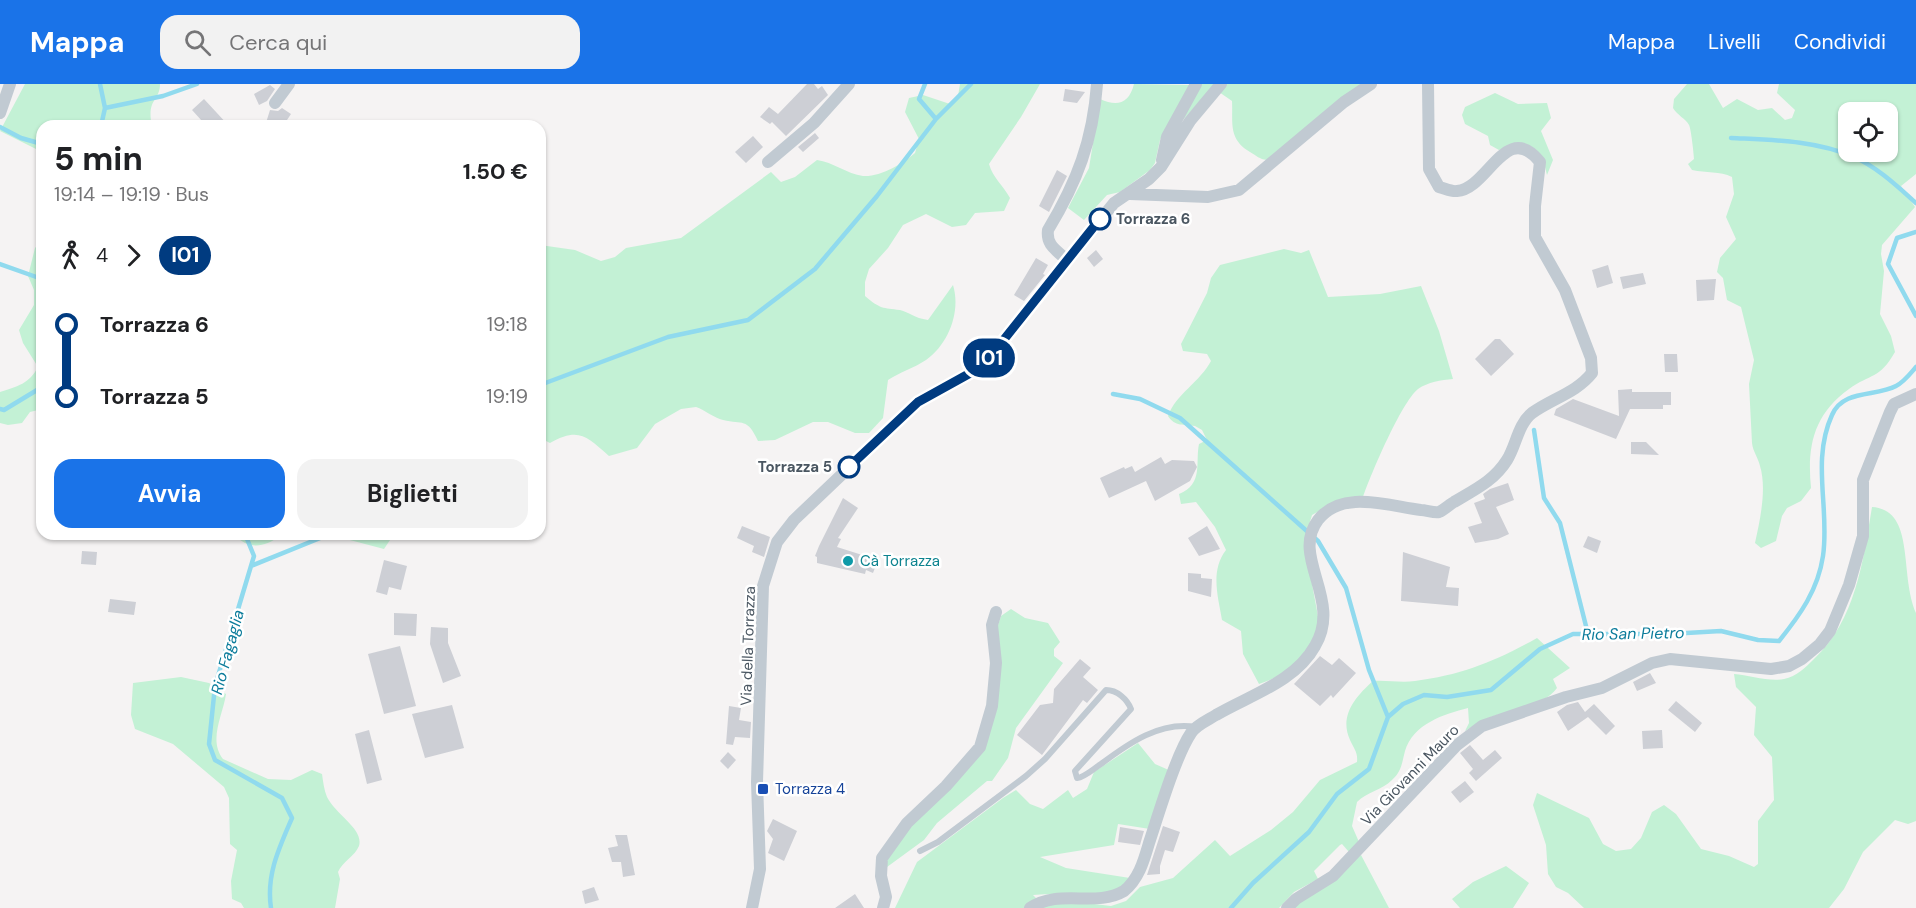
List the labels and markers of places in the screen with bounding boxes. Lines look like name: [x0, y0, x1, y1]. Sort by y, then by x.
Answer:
marker: Torrazza 6: [1089, 208, 1111, 230]
place label: Torrazza 6: [1116, 209, 1190, 229]
marker: Torrazza 5: [838, 456, 860, 478]
place label: Torrazza 5: [758, 457, 832, 477]
place label: Cà Torrazza: [860, 551, 940, 571]
marker: Cà Torrazza: [841, 554, 855, 568]
place label: Torrazza 4: [775, 779, 845, 799]
marker: Torrazza 4: [756, 782, 770, 796]

